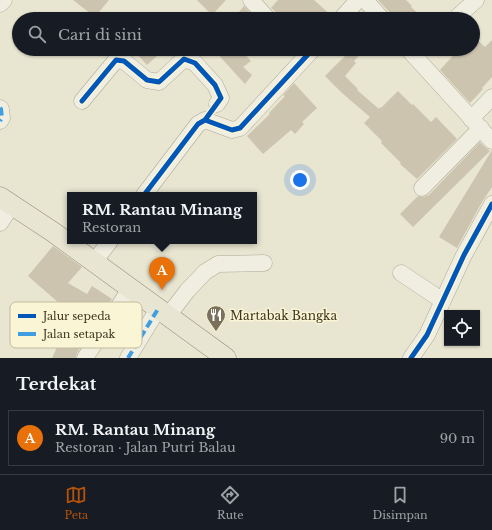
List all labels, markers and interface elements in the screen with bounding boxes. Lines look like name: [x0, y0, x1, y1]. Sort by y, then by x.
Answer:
search box: [12, 12, 480, 56]
icon: search: [26, 23, 48, 45]
text: Cari di sini: [58, 25, 142, 44]
your location: [290, 170, 310, 190]
popup: [67, 192, 257, 244]
text: RM. Rantau Minang: [82, 200, 242, 219]
text: Restoran: [82, 219, 141, 236]
pin: A: [149, 257, 175, 290]
legend: [10, 302, 142, 348]
restaurant icon: Martabak Bangka: [205, 304, 227, 332]
place label: Martabak Bangka: [230, 308, 338, 323]
text: Jalur sepeda: [41, 309, 112, 323]
map controls: [444, 310, 480, 346]
button: locate: [444, 310, 480, 346]
text: Jalan setapak: [41, 327, 116, 341]
text: Terdekat: [16, 374, 96, 395]
text: RM. Rantau Minang: [55, 420, 215, 439]
text: A: [25, 430, 35, 447]
text: 90 m: [440, 430, 475, 447]
text: Restoran · Jalan Putri Balau: [55, 439, 236, 456]
tab: Peta: [64, 484, 88, 522]
tab: Rute: [217, 484, 244, 522]
tab: Disimpan: [372, 484, 428, 522]

